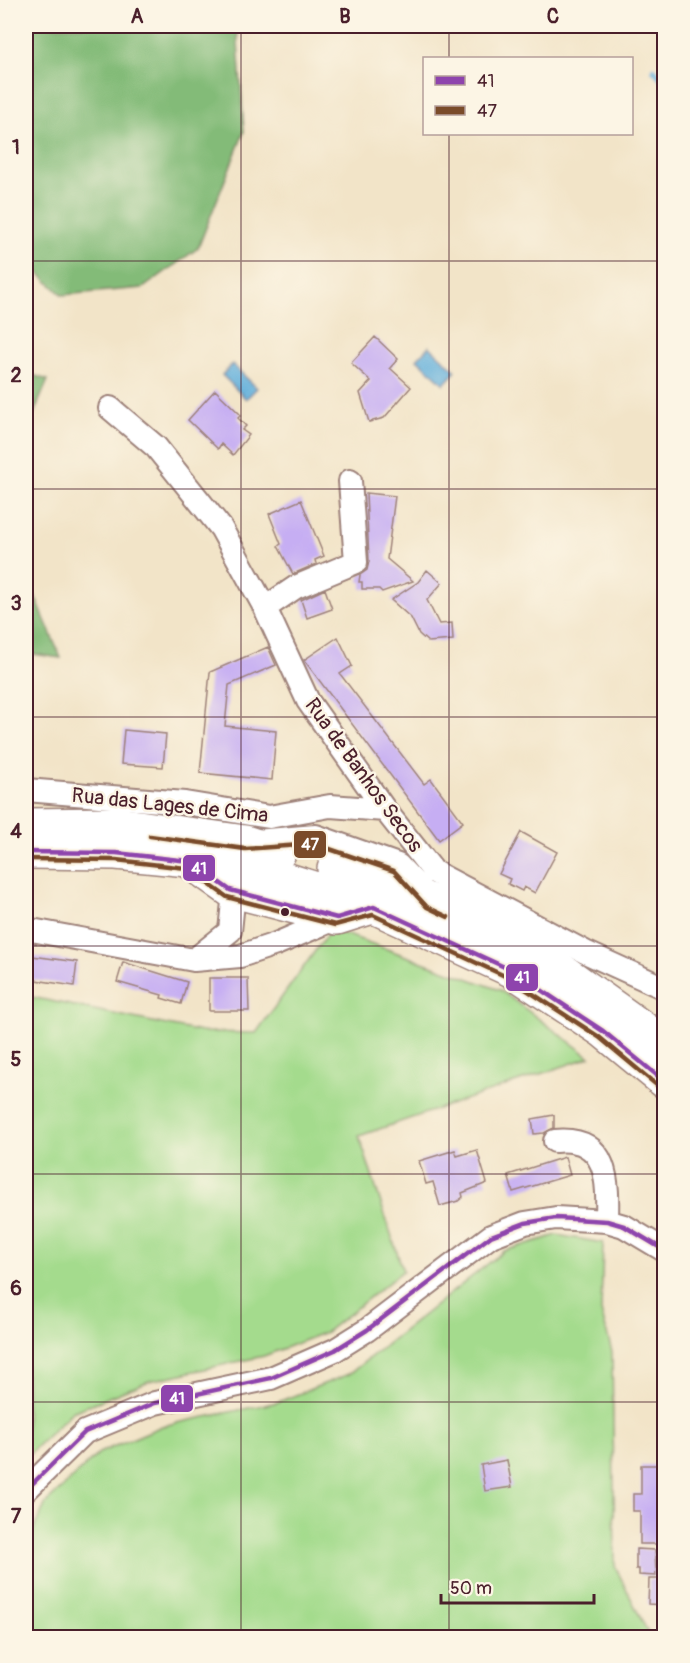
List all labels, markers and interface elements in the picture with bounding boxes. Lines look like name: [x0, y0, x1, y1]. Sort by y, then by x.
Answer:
text: A: [131, 4, 144, 29]
text: B: [339, 4, 351, 29]
text: C: [547, 4, 559, 29]
legend: [423, 57, 633, 135]
text: 41: [477, 70, 494, 93]
text: 47: [477, 100, 497, 123]
text: 1: [12, 135, 20, 160]
text: 2: [10, 363, 22, 388]
text: 3: [10, 591, 22, 616]
street label: Rua de Banhos Secos: [298, 693, 429, 858]
street label: Rua das Lages de Cima: [70, 782, 270, 829]
text: 4: [10, 819, 22, 844]
line badge: 47: [293, 830, 327, 859]
text: 47: [301, 835, 319, 855]
line badge: 41: [182, 854, 216, 882]
text: 41: [191, 859, 207, 879]
unlabelled marker: [279, 906, 291, 918]
line badge: 41: [505, 963, 539, 992]
text: 41: [514, 968, 530, 988]
text: 5: [11, 1047, 22, 1072]
text: 6: [10, 1276, 22, 1301]
line badge: 41: [160, 1384, 194, 1413]
text: 41: [169, 1389, 185, 1409]
text: 7: [11, 1504, 22, 1529]
scale bar: [441, 1567, 594, 1605]
text: 50 m: [450, 1577, 492, 1600]

